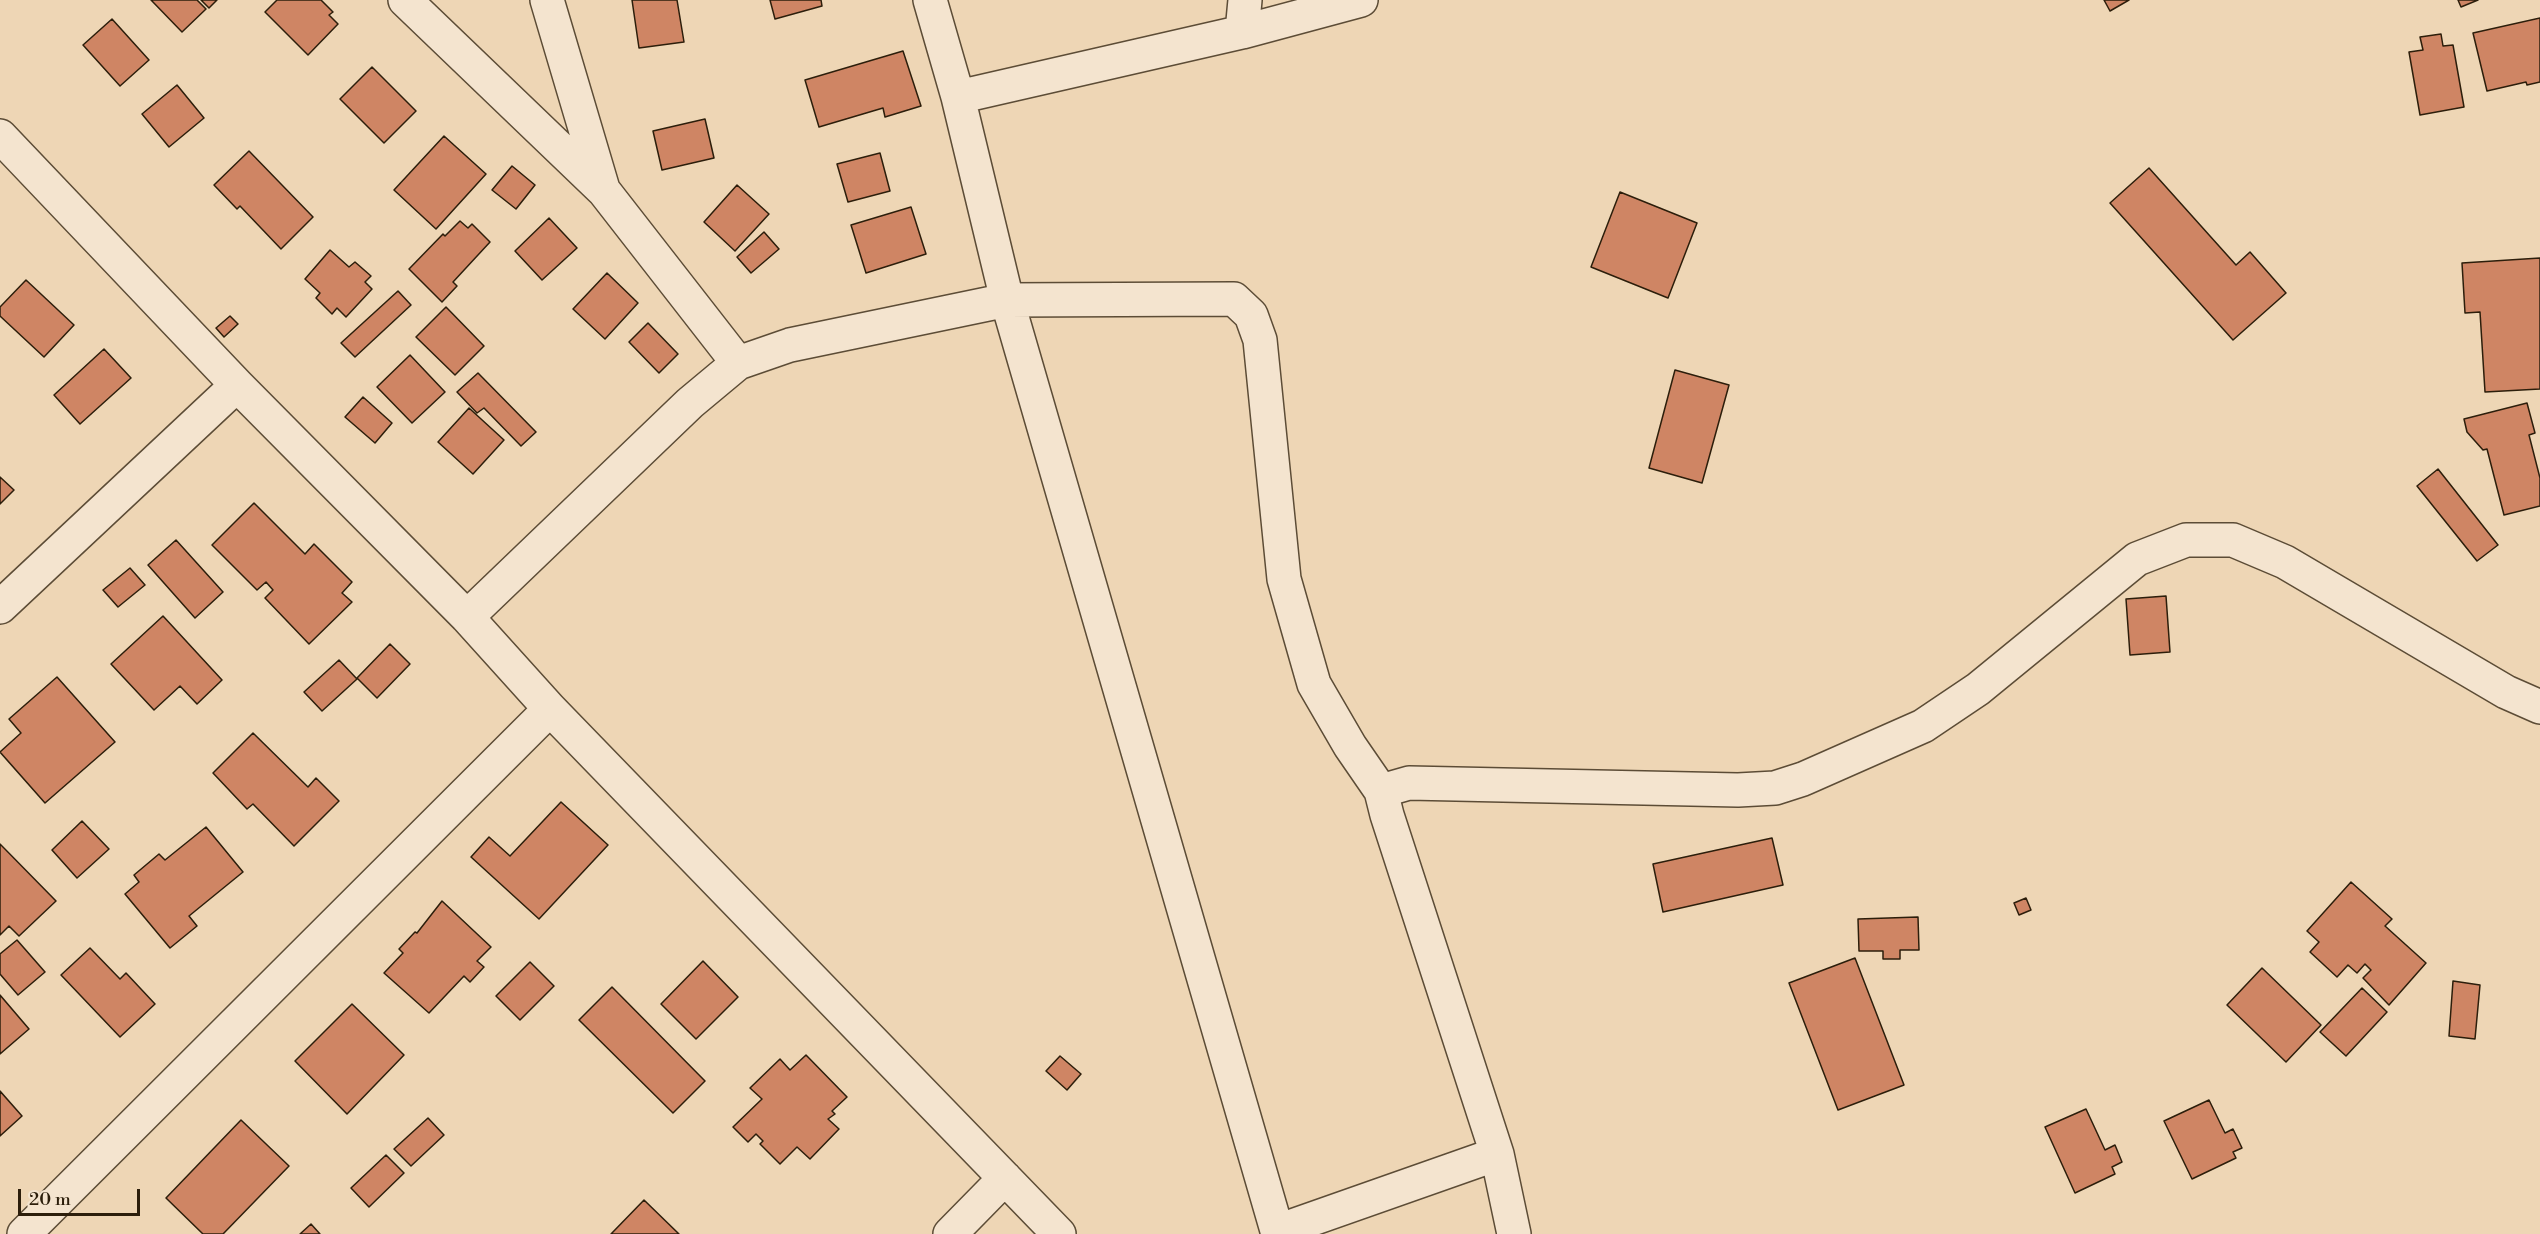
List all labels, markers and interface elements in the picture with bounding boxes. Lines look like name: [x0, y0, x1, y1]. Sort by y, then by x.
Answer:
scale bar: [21, 1177, 142, 1215]
text: 20 m: [29, 1188, 71, 1211]

